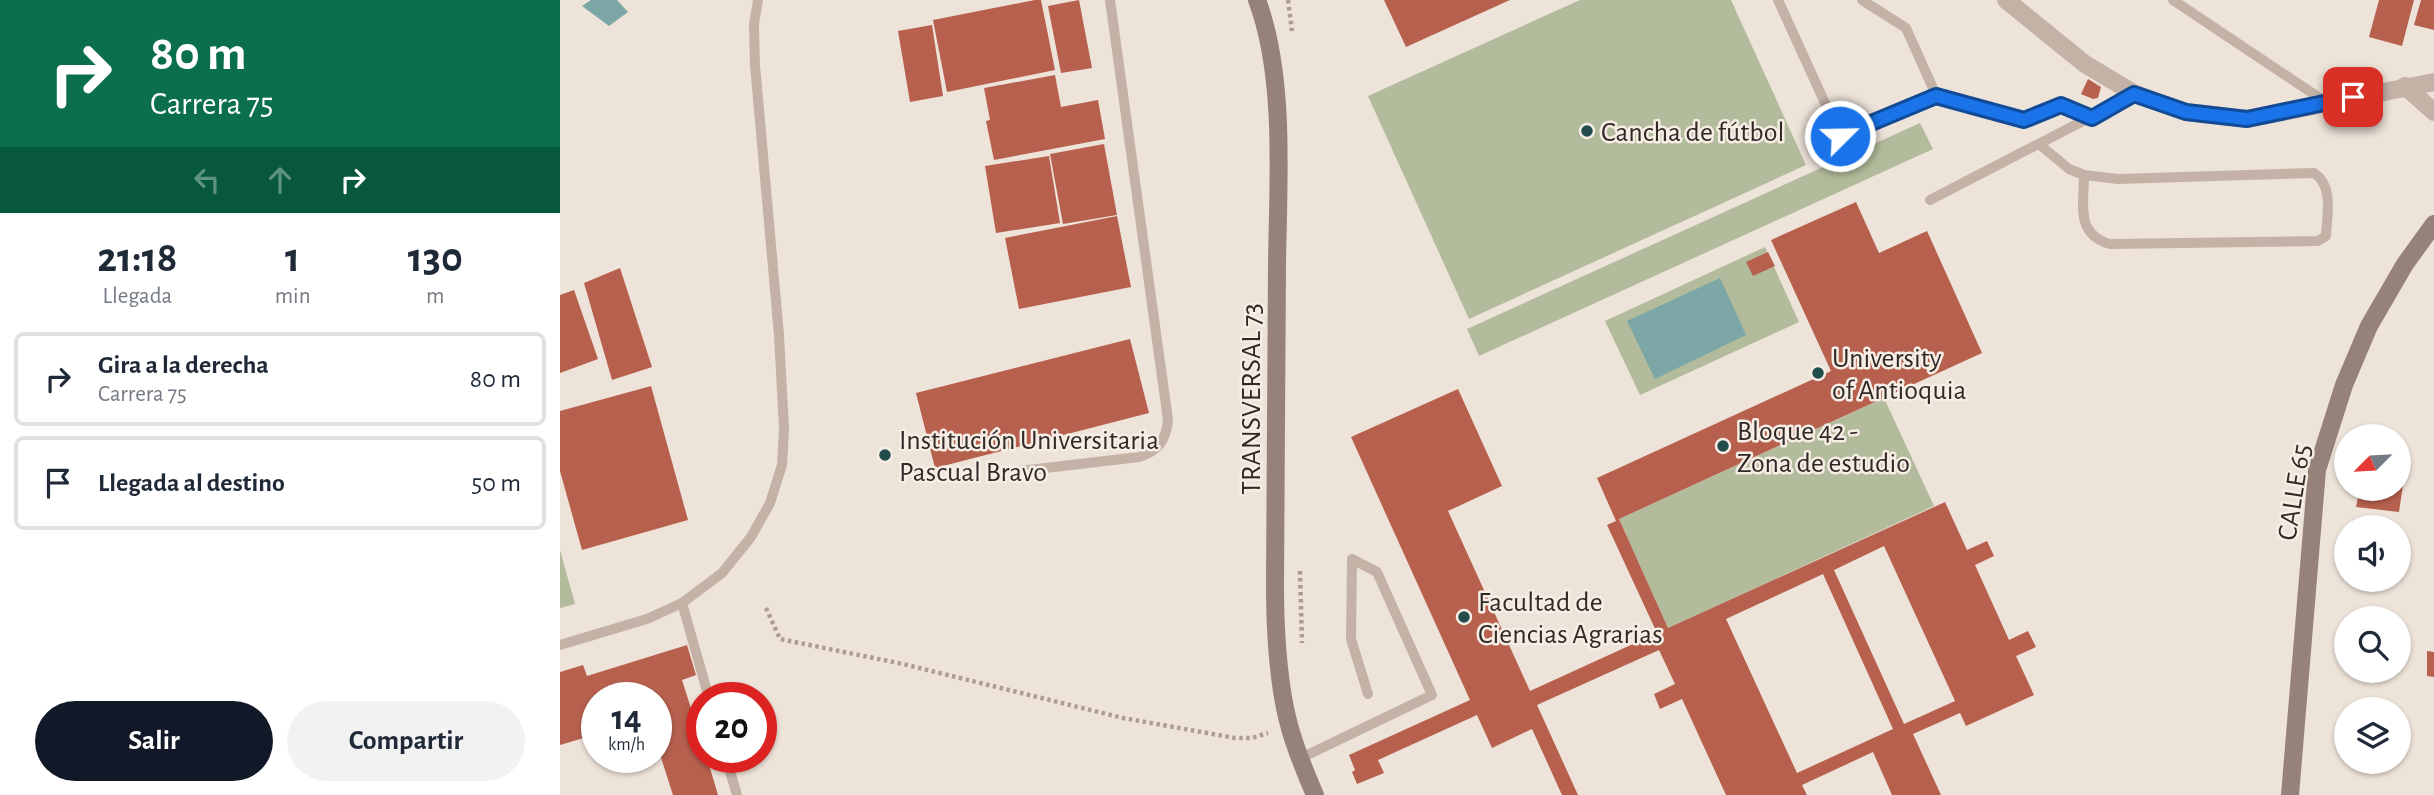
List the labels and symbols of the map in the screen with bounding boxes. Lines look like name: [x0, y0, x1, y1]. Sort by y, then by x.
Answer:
pin: [2323, 67, 2383, 127]
position arrow: [1803, 99, 1877, 173]
place label: Cancha de fútbol: [1601, 119, 1784, 147]
marker: Cancha de fútbol: [1579, 123, 1595, 139]
street label: TRANSVERSAL 73: [1238, 303, 1266, 495]
place label: University of Antioquia: [1832, 345, 1966, 405]
marker: University of Antioquia: [1810, 365, 1826, 381]
place label: Bloque 42 - Zona de estudio: [1737, 418, 1910, 478]
north arrow: [2334, 424, 2412, 500]
place label: Institución Universitaria Pascual Bravo: [899, 427, 1159, 487]
marker: Bloque 42 - Zona de estudio: [1715, 438, 1731, 454]
street label: CALLE 65: [2274, 442, 2316, 542]
marker: Institución Universitaria Pascual Bravo: [877, 447, 893, 463]
place label: Facultad de Ciencias Agrarias: [1478, 589, 1663, 649]
marker: Facultad de Ciencias Agrarias: [1456, 609, 1472, 625]
speed limit sign: 20: [686, 682, 777, 773]

